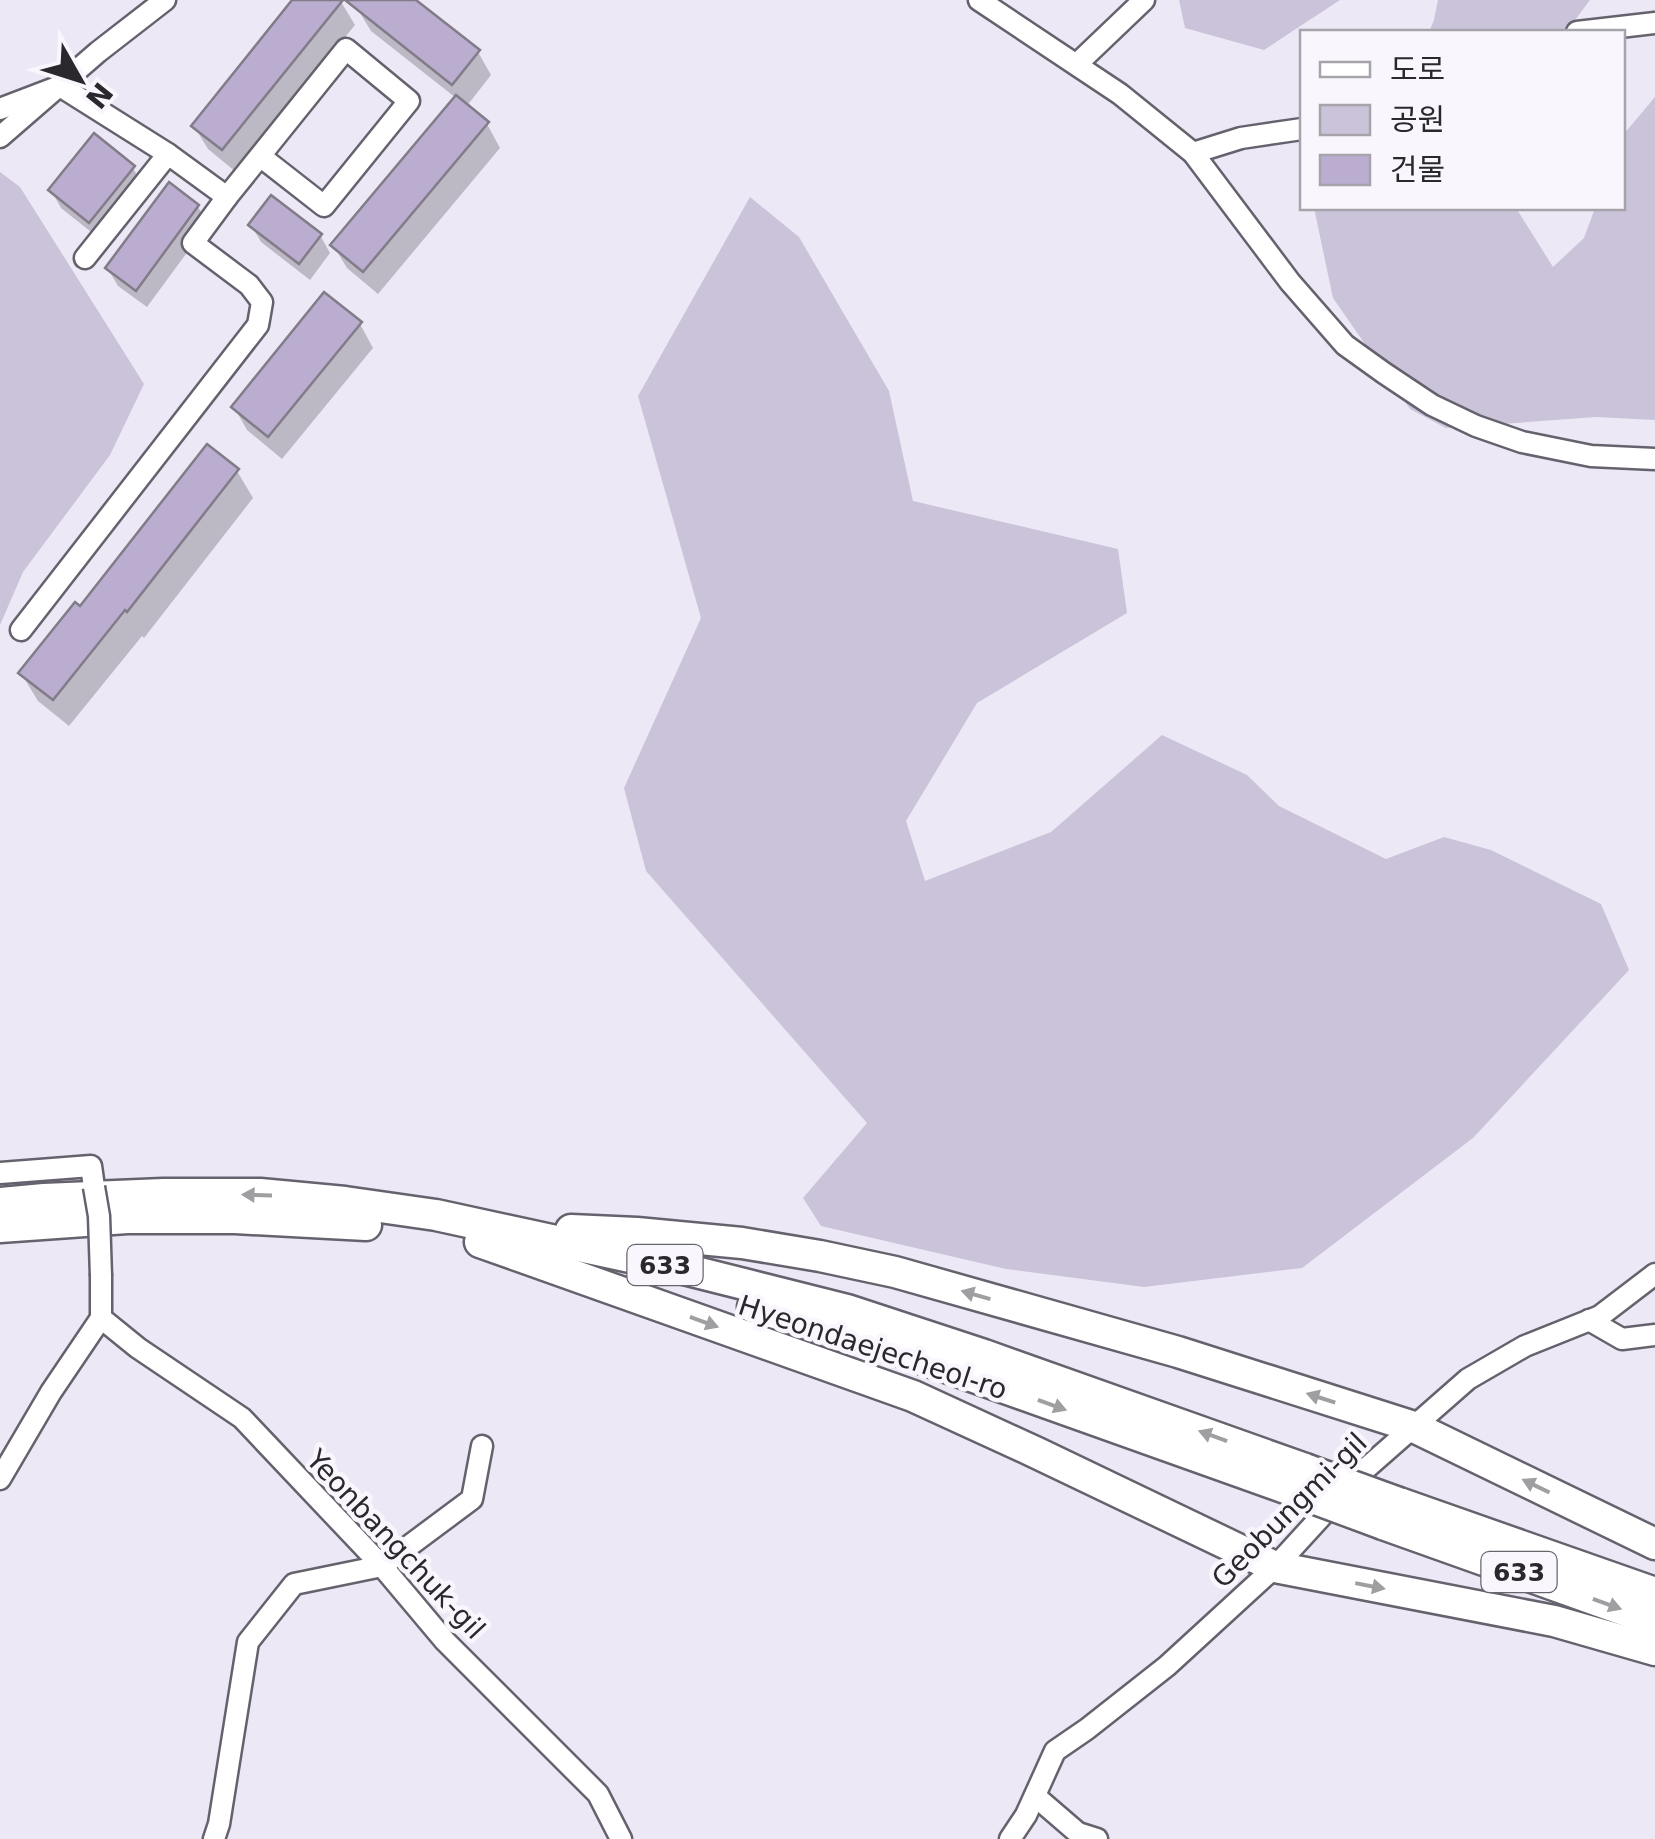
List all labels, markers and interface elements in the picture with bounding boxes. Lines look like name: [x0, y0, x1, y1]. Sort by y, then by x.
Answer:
north arrow: [30, 30, 130, 130]
legend: [1300, 30, 1625, 210]
text: 도로: [1390, 52, 1445, 87]
text: N: [79, 76, 119, 115]
text: 공원: [1390, 102, 1445, 137]
text: 건물: [1390, 152, 1445, 187]
one-way arrow: [240, 1187, 272, 1203]
road number: 633: [628, 1245, 702, 1285]
one-way arrow: [960, 1286, 991, 1302]
street label: Hyeondaejecheol-ro: [734, 1288, 1011, 1406]
one-way arrow: [689, 1315, 719, 1330]
one-way arrow: [1305, 1389, 1335, 1404]
one-way arrow: [1038, 1398, 1068, 1413]
street label: Geobungmi-gil: [1205, 1426, 1374, 1595]
one-way arrow: [1198, 1428, 1228, 1443]
street label: Yeonbangchuk-gil: [299, 1442, 492, 1646]
one-way arrow: [1521, 1478, 1550, 1495]
road number: 633: [1482, 1552, 1556, 1592]
one-way arrow: [1355, 1578, 1386, 1594]
one-way arrow: [1592, 1597, 1622, 1612]

